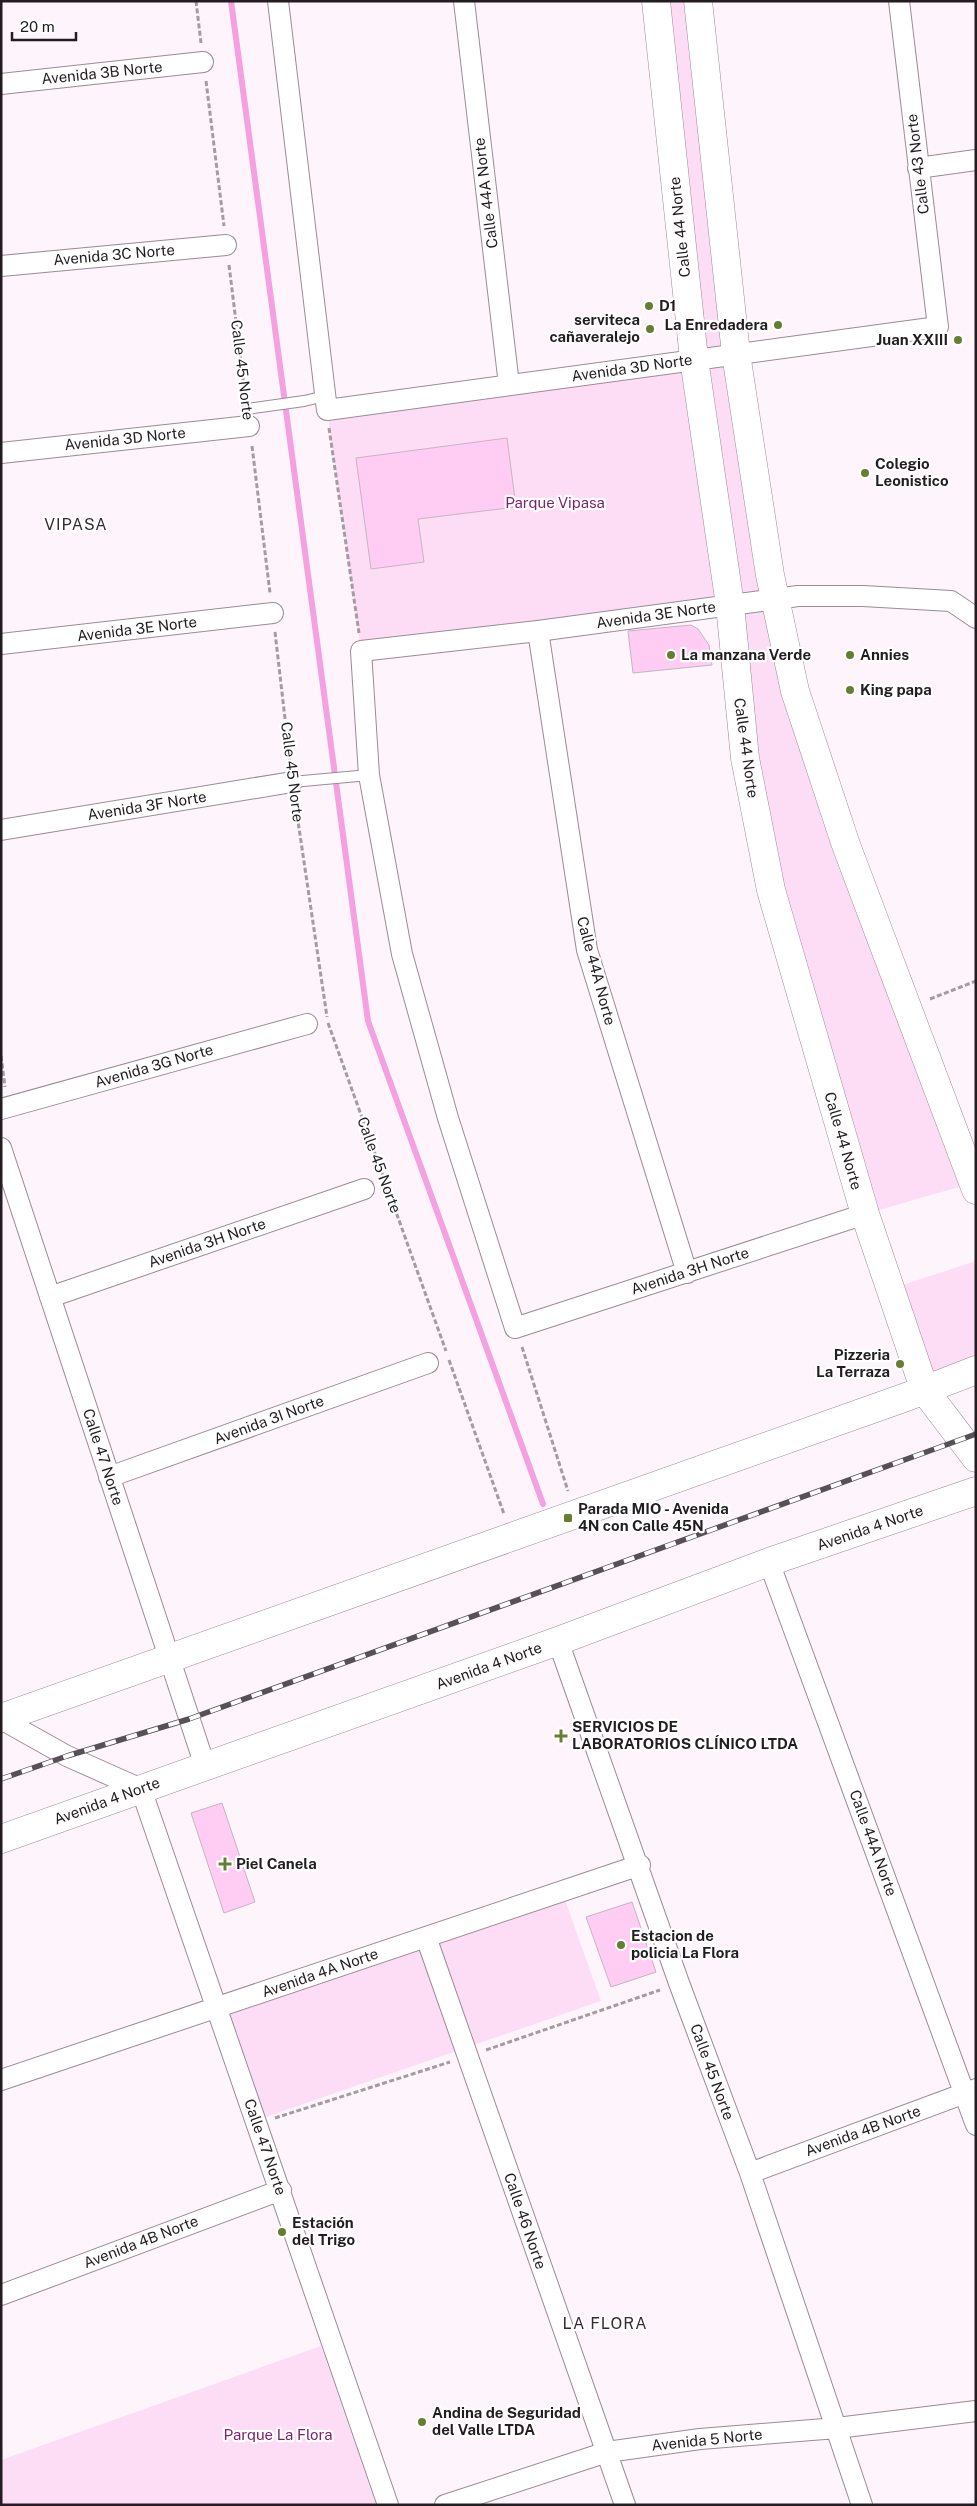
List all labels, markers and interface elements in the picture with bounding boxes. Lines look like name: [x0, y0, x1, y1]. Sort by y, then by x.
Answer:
scale bar: [12, 10, 76, 42]
text: 20 m: [20, 18, 55, 35]
street label: Avenida 3B Norte: [41, 58, 163, 87]
street label: Calle 43 Norte: [903, 113, 932, 215]
street label: Calle 44A Norte: [470, 137, 501, 250]
street label: Calle 44 Norte: [666, 176, 693, 278]
street label: Avenida 3C Norte: [53, 241, 175, 268]
place label: D1: [659, 297, 676, 314]
marker: D1: [643, 300, 655, 312]
place label: serviteca cañaveralejo: [549, 311, 640, 345]
place label: La Enredadera: [665, 316, 768, 333]
street label: Calle 45 Norte: [228, 319, 257, 421]
marker: La Enredadera: [772, 319, 784, 331]
marker: serviteca cañaveralejo: [644, 323, 656, 335]
place label: Juan XXIII: [876, 331, 948, 348]
marker: Juan XXIII: [952, 334, 964, 346]
street label: Avenida 3D Norte: [570, 351, 693, 384]
street label: Avenida 3D Norte: [63, 424, 186, 453]
place label: Colegio Leonistico: [875, 455, 949, 489]
marker: Colegio Leonistico: [859, 467, 871, 479]
park label: Parque Vipasa: [505, 494, 605, 511]
district label: VIPASA: [44, 515, 108, 534]
street label: Avenida 3E Norte: [595, 598, 717, 631]
street label: Avenida 3E Norte: [76, 613, 198, 644]
place label: La manzana Verde: [681, 646, 811, 663]
place label: Annies: [860, 646, 909, 663]
marker: La manzana Verde: [665, 649, 677, 661]
marker: Annies: [844, 649, 856, 661]
place label: King papa: [860, 681, 932, 698]
marker: King papa: [844, 684, 856, 696]
street label: Calle 44 Norte: [731, 697, 762, 799]
street label: Calle 45 Norte: [278, 721, 307, 823]
street label: Avenida 3F Norte: [86, 788, 208, 823]
street label: Calle 44A Norte: [574, 915, 619, 1027]
street label: Avenida 3G Norte: [93, 1040, 215, 1091]
street label: Calle 44 Norte: [821, 1090, 866, 1192]
street label: Calle 45 Norte: [354, 1114, 405, 1215]
street label: Avenida 3H Norte: [146, 1214, 268, 1271]
street label: Avenida 3H Norte: [629, 1243, 751, 1298]
place label: Pizzeria La Terraza: [816, 1346, 890, 1380]
marker: Pizzeria La Terraza: [894, 1358, 906, 1370]
street label: Avenida 3I Norte: [212, 1392, 326, 1447]
street label: Calle 47 Norte: [80, 1406, 127, 1507]
place label: Parada MIO - Avenida 4N con Calle 45N: [578, 1500, 729, 1534]
street label: Avenida 4 Norte: [814, 1501, 925, 1554]
marker: Parada MIO - Avenida 4N con Calle 45N: [562, 1512, 574, 1524]
street label: Avenida 4 Norte: [434, 1638, 544, 1693]
place label: SERVICIOS DE LABORATORIOS CLÍNICO LTDA: [572, 1718, 798, 1752]
marker: SERVICIOS DE LABORATORIOS CLÍNICO LTDA: [554, 1729, 568, 1743]
street label: Avenida 4 Norte: [52, 1773, 162, 1828]
street label: Calle 44A Norte: [846, 1787, 901, 1898]
place label: Piel Canela: [236, 1855, 317, 1872]
marker: Piel Canela: [218, 1857, 232, 1871]
place label: Estacion de policia La Flora: [631, 1927, 739, 1961]
marker: Estacion de policia La Flora: [615, 1939, 627, 1951]
street label: Avenida 4A Norte: [259, 1945, 380, 2000]
street label: Calle 45 Norte: [687, 2021, 738, 2122]
street label: Calle 47 Norte: [241, 2097, 290, 2197]
street label: Avenida 4B Norte: [803, 2102, 923, 2159]
street label: Calle 46 Norte: [501, 2170, 550, 2271]
street label: Avenida 4B Norte: [81, 2212, 201, 2271]
place label: Estación del Trigo: [292, 2214, 355, 2248]
marker: Estación del Trigo: [276, 2226, 288, 2238]
district label: LA FLORA: [562, 2314, 648, 2333]
place label: Andina de Seguridad del Valle LTDA: [432, 2404, 581, 2438]
marker: Andina de Seguridad del Valle LTDA: [416, 2416, 428, 2428]
street label: Avenida 5 Norte: [651, 2425, 763, 2454]
park label: Parque La Flora: [224, 2426, 332, 2443]

